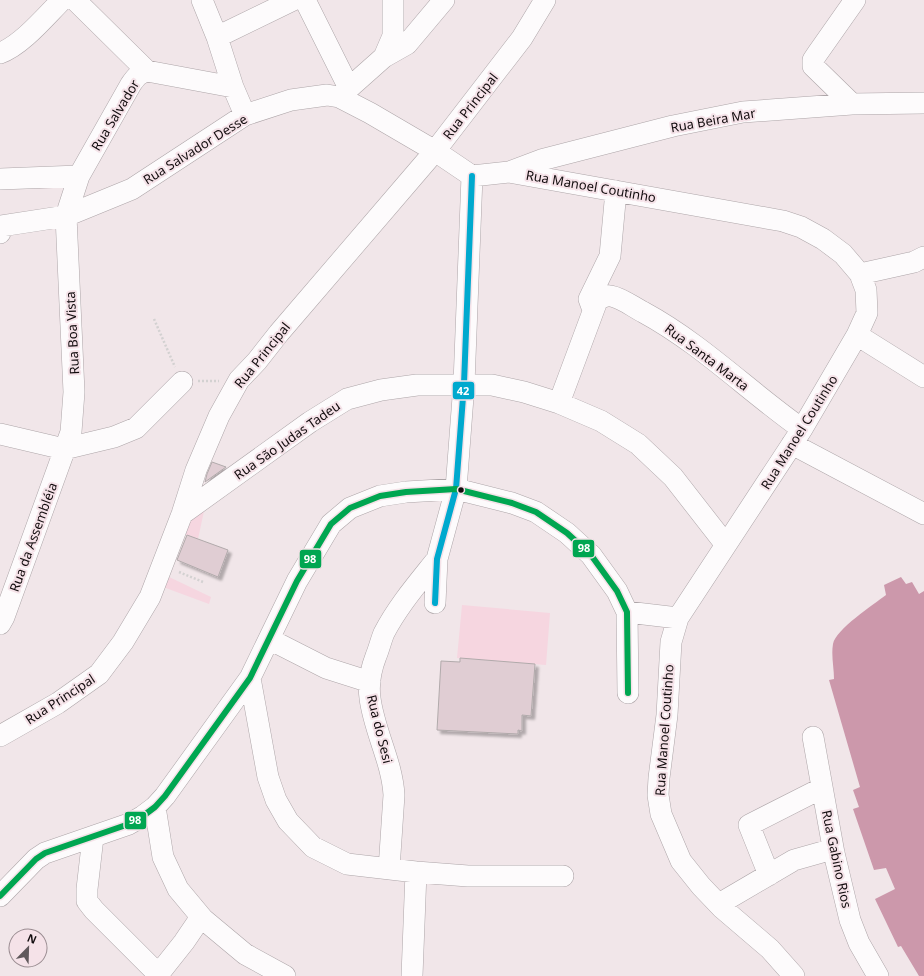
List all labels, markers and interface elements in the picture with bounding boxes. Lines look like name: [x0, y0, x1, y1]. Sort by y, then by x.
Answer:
street label: Rua Principal: [438, 69, 502, 143]
street label: Rua Salvador: [87, 76, 144, 154]
street label: Rua Beira Mar: [669, 104, 758, 136]
street label: Rua Salvador Desse: [139, 110, 251, 188]
street label: Rua Manoel Coutinho: [524, 166, 658, 206]
street label: Rua Boa Vista: [61, 291, 83, 375]
street label: Rua Principal: [230, 318, 294, 392]
street label: Rua Santa Marta: [661, 319, 753, 395]
street label: Rua Manoel Coutinho: [756, 371, 842, 493]
line badge: 42: [452, 381, 475, 400]
text: 42: [457, 383, 469, 398]
street label: Rua São Judas Tadeu: [230, 397, 344, 483]
street label: Rua da Assembléia: [5, 480, 61, 594]
unlabelled marker: [456, 485, 466, 495]
line badge: 98: [572, 539, 595, 558]
text: 98: [578, 540, 590, 555]
line badge: 98: [299, 549, 322, 569]
text: 98: [304, 551, 316, 566]
street label: Rua Manoel Coutinho: [650, 663, 678, 796]
street label: Rua Principal: [22, 670, 98, 728]
street label: Rua do Sesi: [363, 693, 397, 765]
street label: Rua Gabino Rios: [818, 808, 856, 910]
line badge: 98: [124, 811, 147, 830]
text: 98: [129, 812, 141, 827]
north arrow: [8, 928, 48, 968]
text: N: [25, 930, 39, 947]

